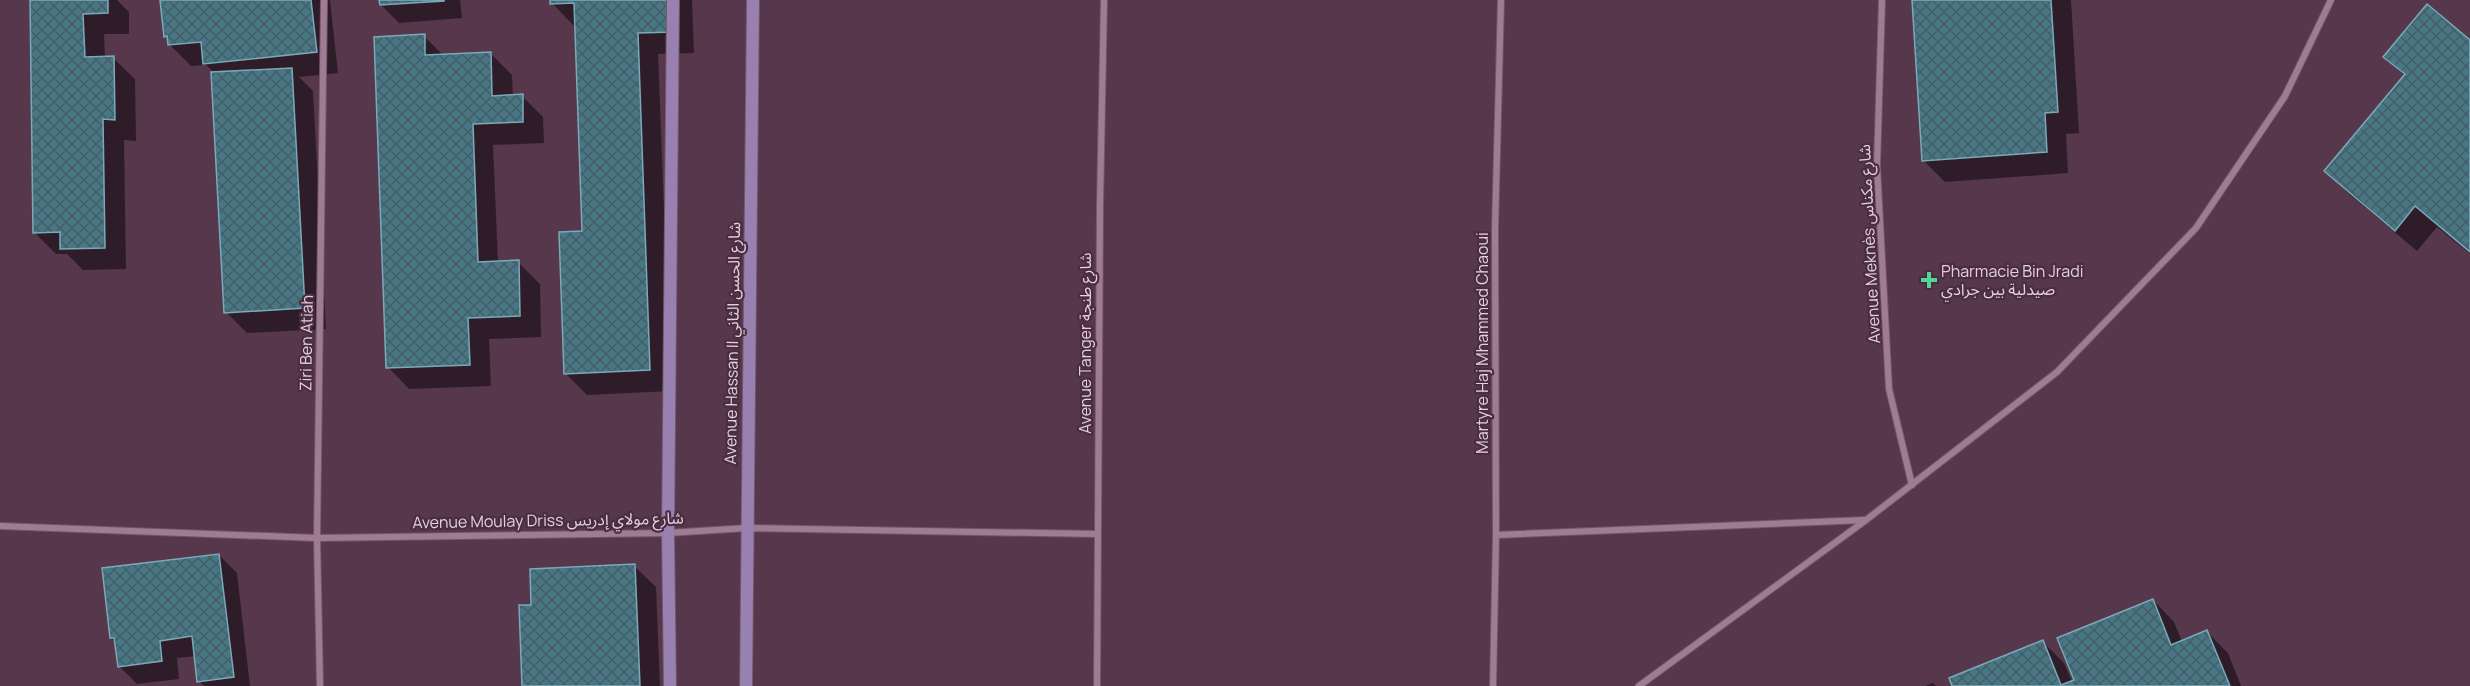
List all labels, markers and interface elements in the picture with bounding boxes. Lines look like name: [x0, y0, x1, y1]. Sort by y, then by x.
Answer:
street label: Avenue Meknès شارع مكناس: [1853, 144, 1887, 344]
street label: Avenue Hassan II شارع الحسن الثاني: [719, 222, 747, 465]
street label: Martyre Haj Mhammed Chaoui: [1471, 232, 1493, 454]
street label: Avenue Tanger شارع طنجة: [1074, 252, 1098, 434]
place label: Pharmacie Bin Jradi صيدلية بين جرادي: [1941, 260, 2083, 302]
marker: Pharmacie Bin Jradi صيدلية بين جرادي: [1922, 273, 1936, 287]
street label: Ziri Ben Atiah: [294, 295, 318, 391]
street label: Avenue Moulay Driss شارع مولاي إدريس: [412, 507, 684, 535]

